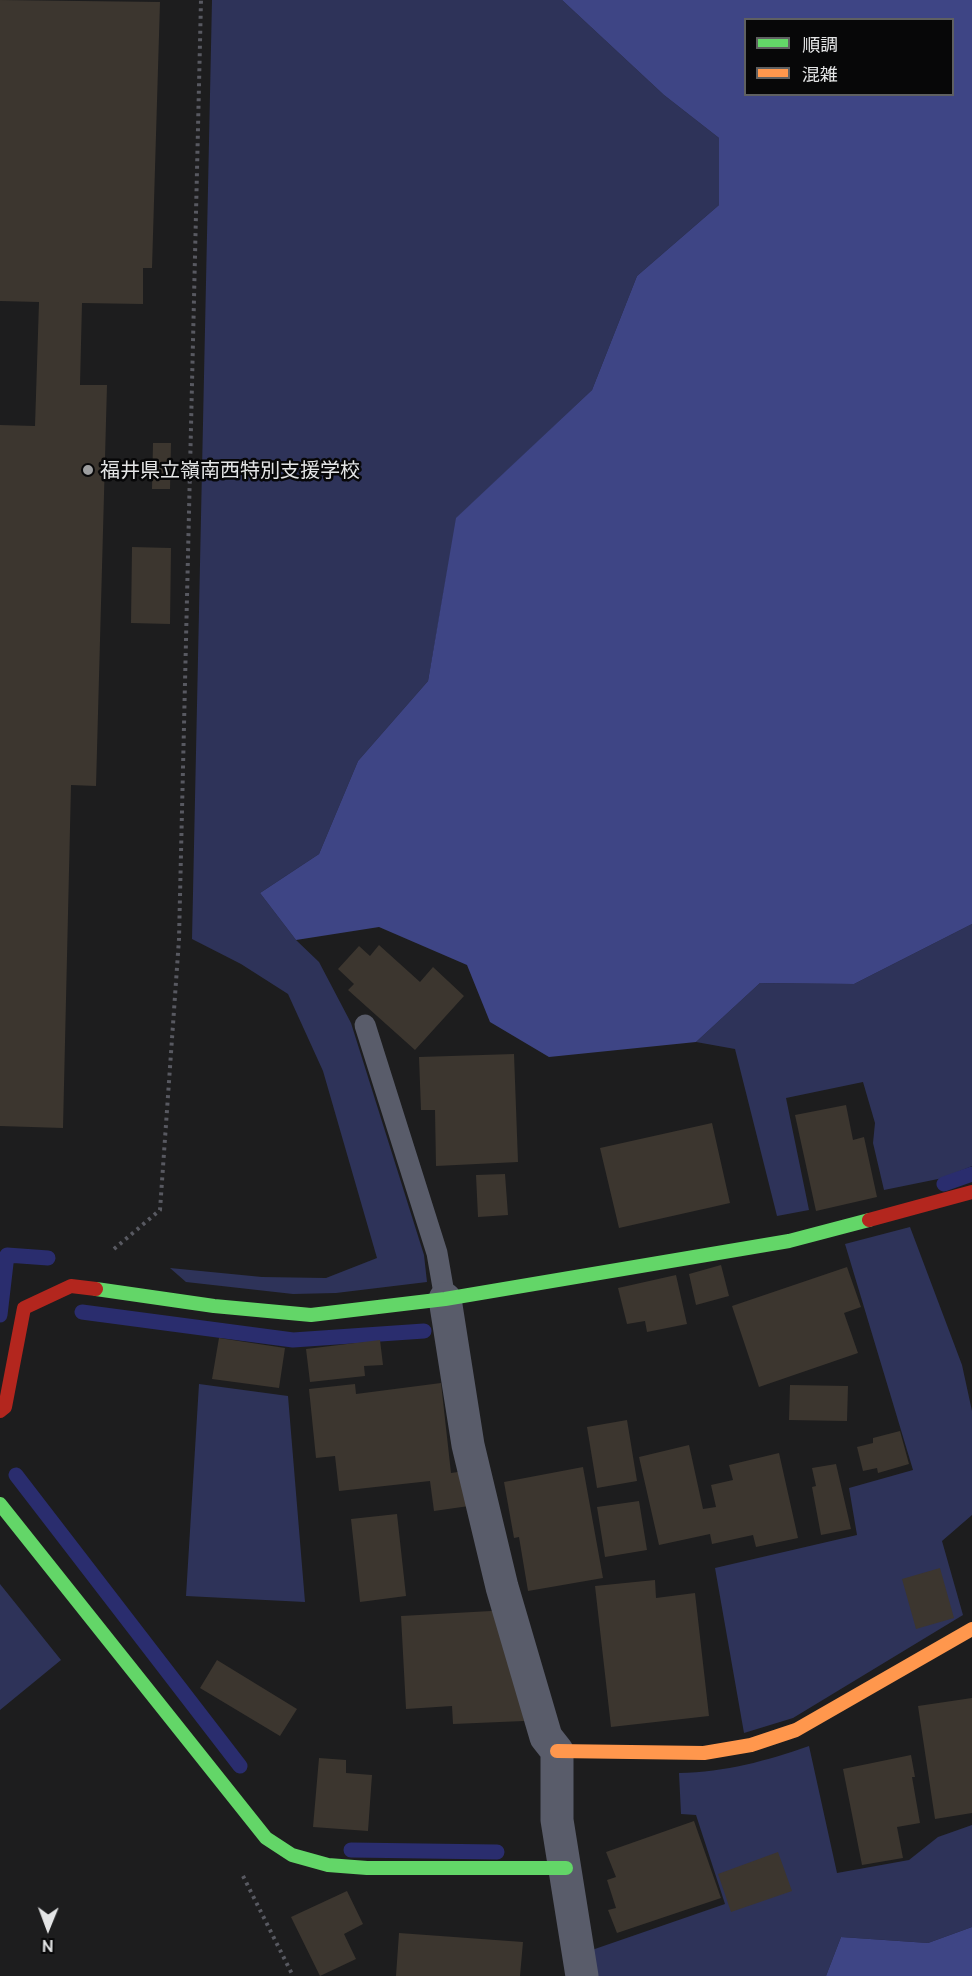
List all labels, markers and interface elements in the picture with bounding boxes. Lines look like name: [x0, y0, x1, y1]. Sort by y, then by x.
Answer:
legend: [744, 18, 954, 96]
text: 順調: [802, 34, 838, 54]
text: 混雑: [802, 64, 838, 84]
place label: 福井県立嶺南西特別支援学校: [100, 458, 360, 482]
marker: 福井県立嶺南西特別支援学校: [81, 463, 95, 477]
north arrow: [18, 1898, 78, 1958]
text: N: [42, 1937, 54, 1955]

